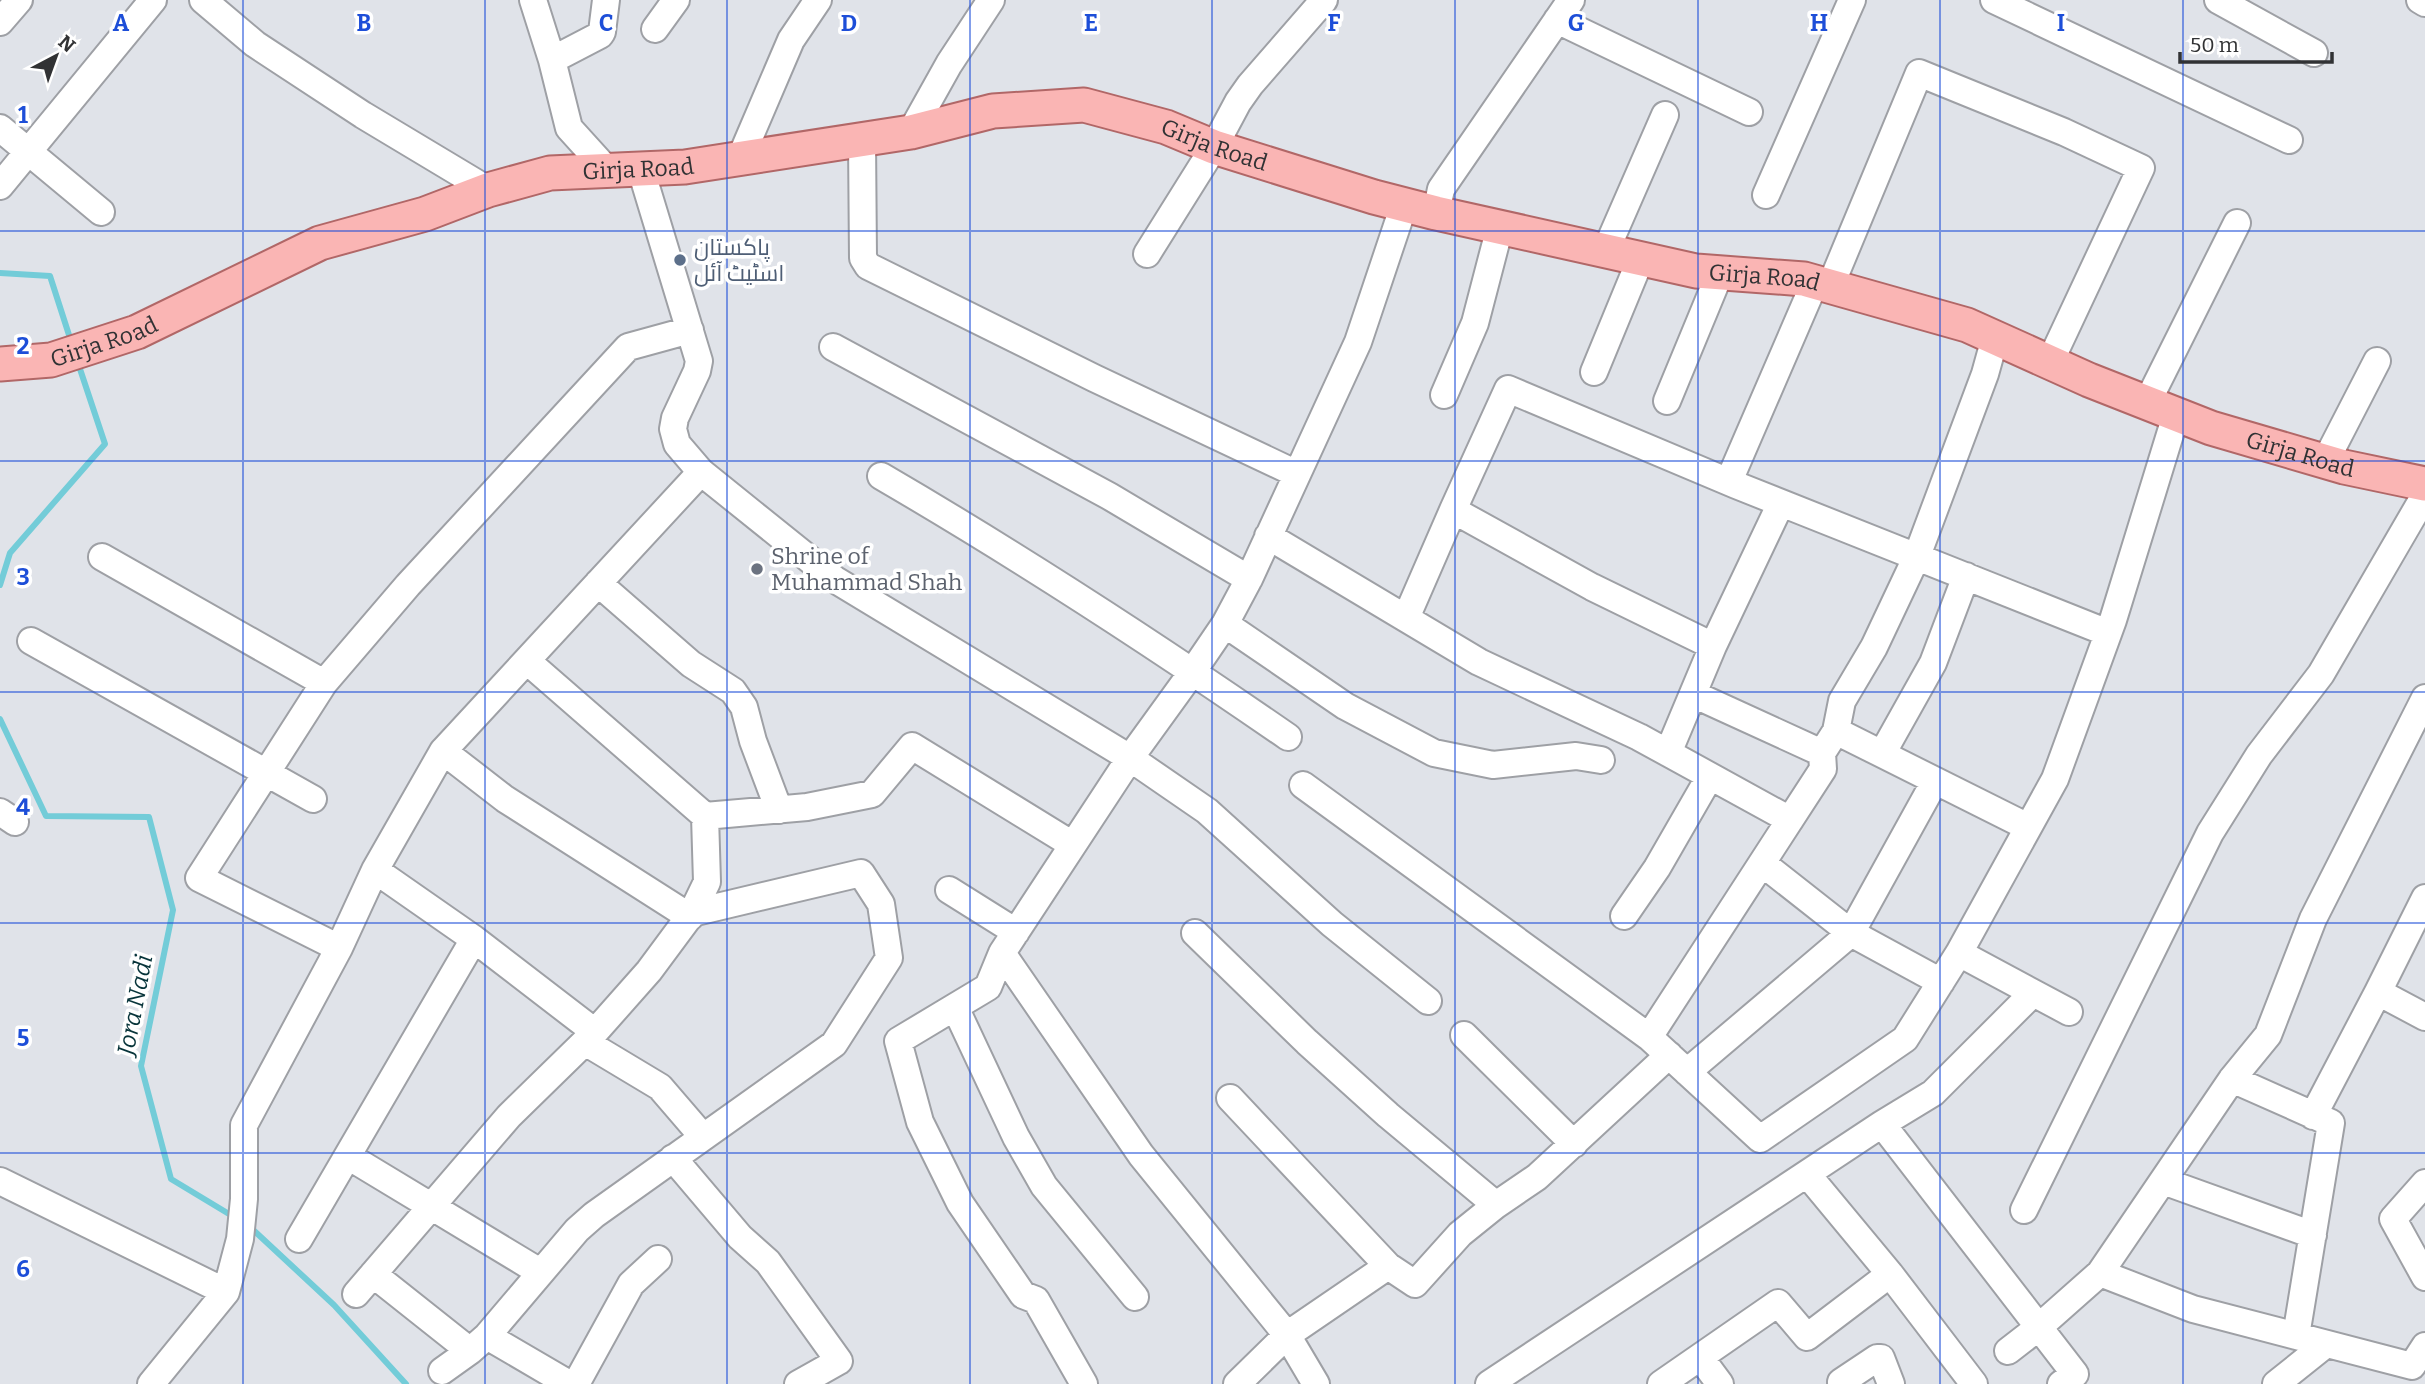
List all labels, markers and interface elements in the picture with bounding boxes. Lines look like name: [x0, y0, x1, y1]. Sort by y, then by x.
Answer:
text: A: [113, 9, 130, 37]
text: B: [357, 9, 371, 37]
text: C: [599, 9, 613, 37]
text: D: [841, 9, 857, 37]
text: E: [1084, 9, 1098, 37]
text: F: [1328, 9, 1341, 37]
text: G: [1568, 9, 1585, 37]
text: H: [1810, 9, 1828, 37]
text: I: [2057, 9, 2065, 37]
north arrow: [21, 21, 91, 91]
scale bar: [2180, 21, 2332, 65]
text: N: [54, 30, 80, 57]
text: 50 m: [2190, 32, 2239, 58]
text: 1: [18, 101, 28, 129]
street label: Girja Road: [1157, 112, 1271, 177]
street label: Girja Road: [582, 152, 696, 186]
place label: پاکستان اسٹیٹ آئل: [694, 233, 785, 287]
marker: پاکستان اسٹیٹ آئل: [672, 252, 688, 268]
street label: Girja Road: [1708, 258, 1824, 297]
street label: Girja Road: [47, 310, 163, 373]
text: 2: [17, 332, 30, 360]
street label: Girja Road: [2243, 425, 2357, 483]
place label: Shrine of Muhammad Shah: [771, 542, 962, 596]
marker: Shrine of Muhammad Shah: [749, 561, 765, 577]
text: 3: [16, 563, 30, 591]
text: 4: [16, 793, 30, 821]
water label: Jora Nadi: [111, 952, 158, 1060]
text: 5: [17, 1024, 29, 1052]
text: 6: [16, 1255, 30, 1283]

